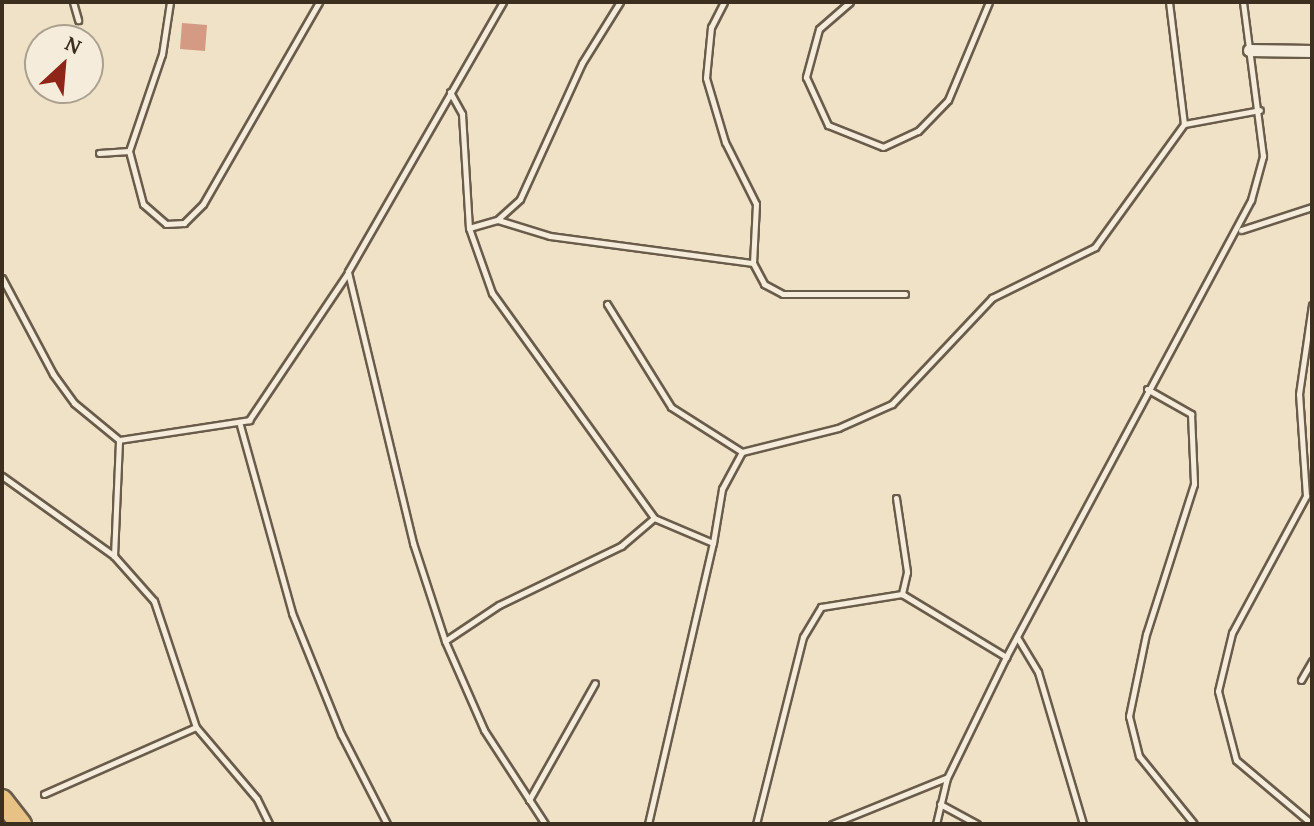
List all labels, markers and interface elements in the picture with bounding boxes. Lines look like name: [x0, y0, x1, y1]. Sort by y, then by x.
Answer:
north arrow: [24, 24, 104, 104]
text: N: [60, 27, 87, 62]

